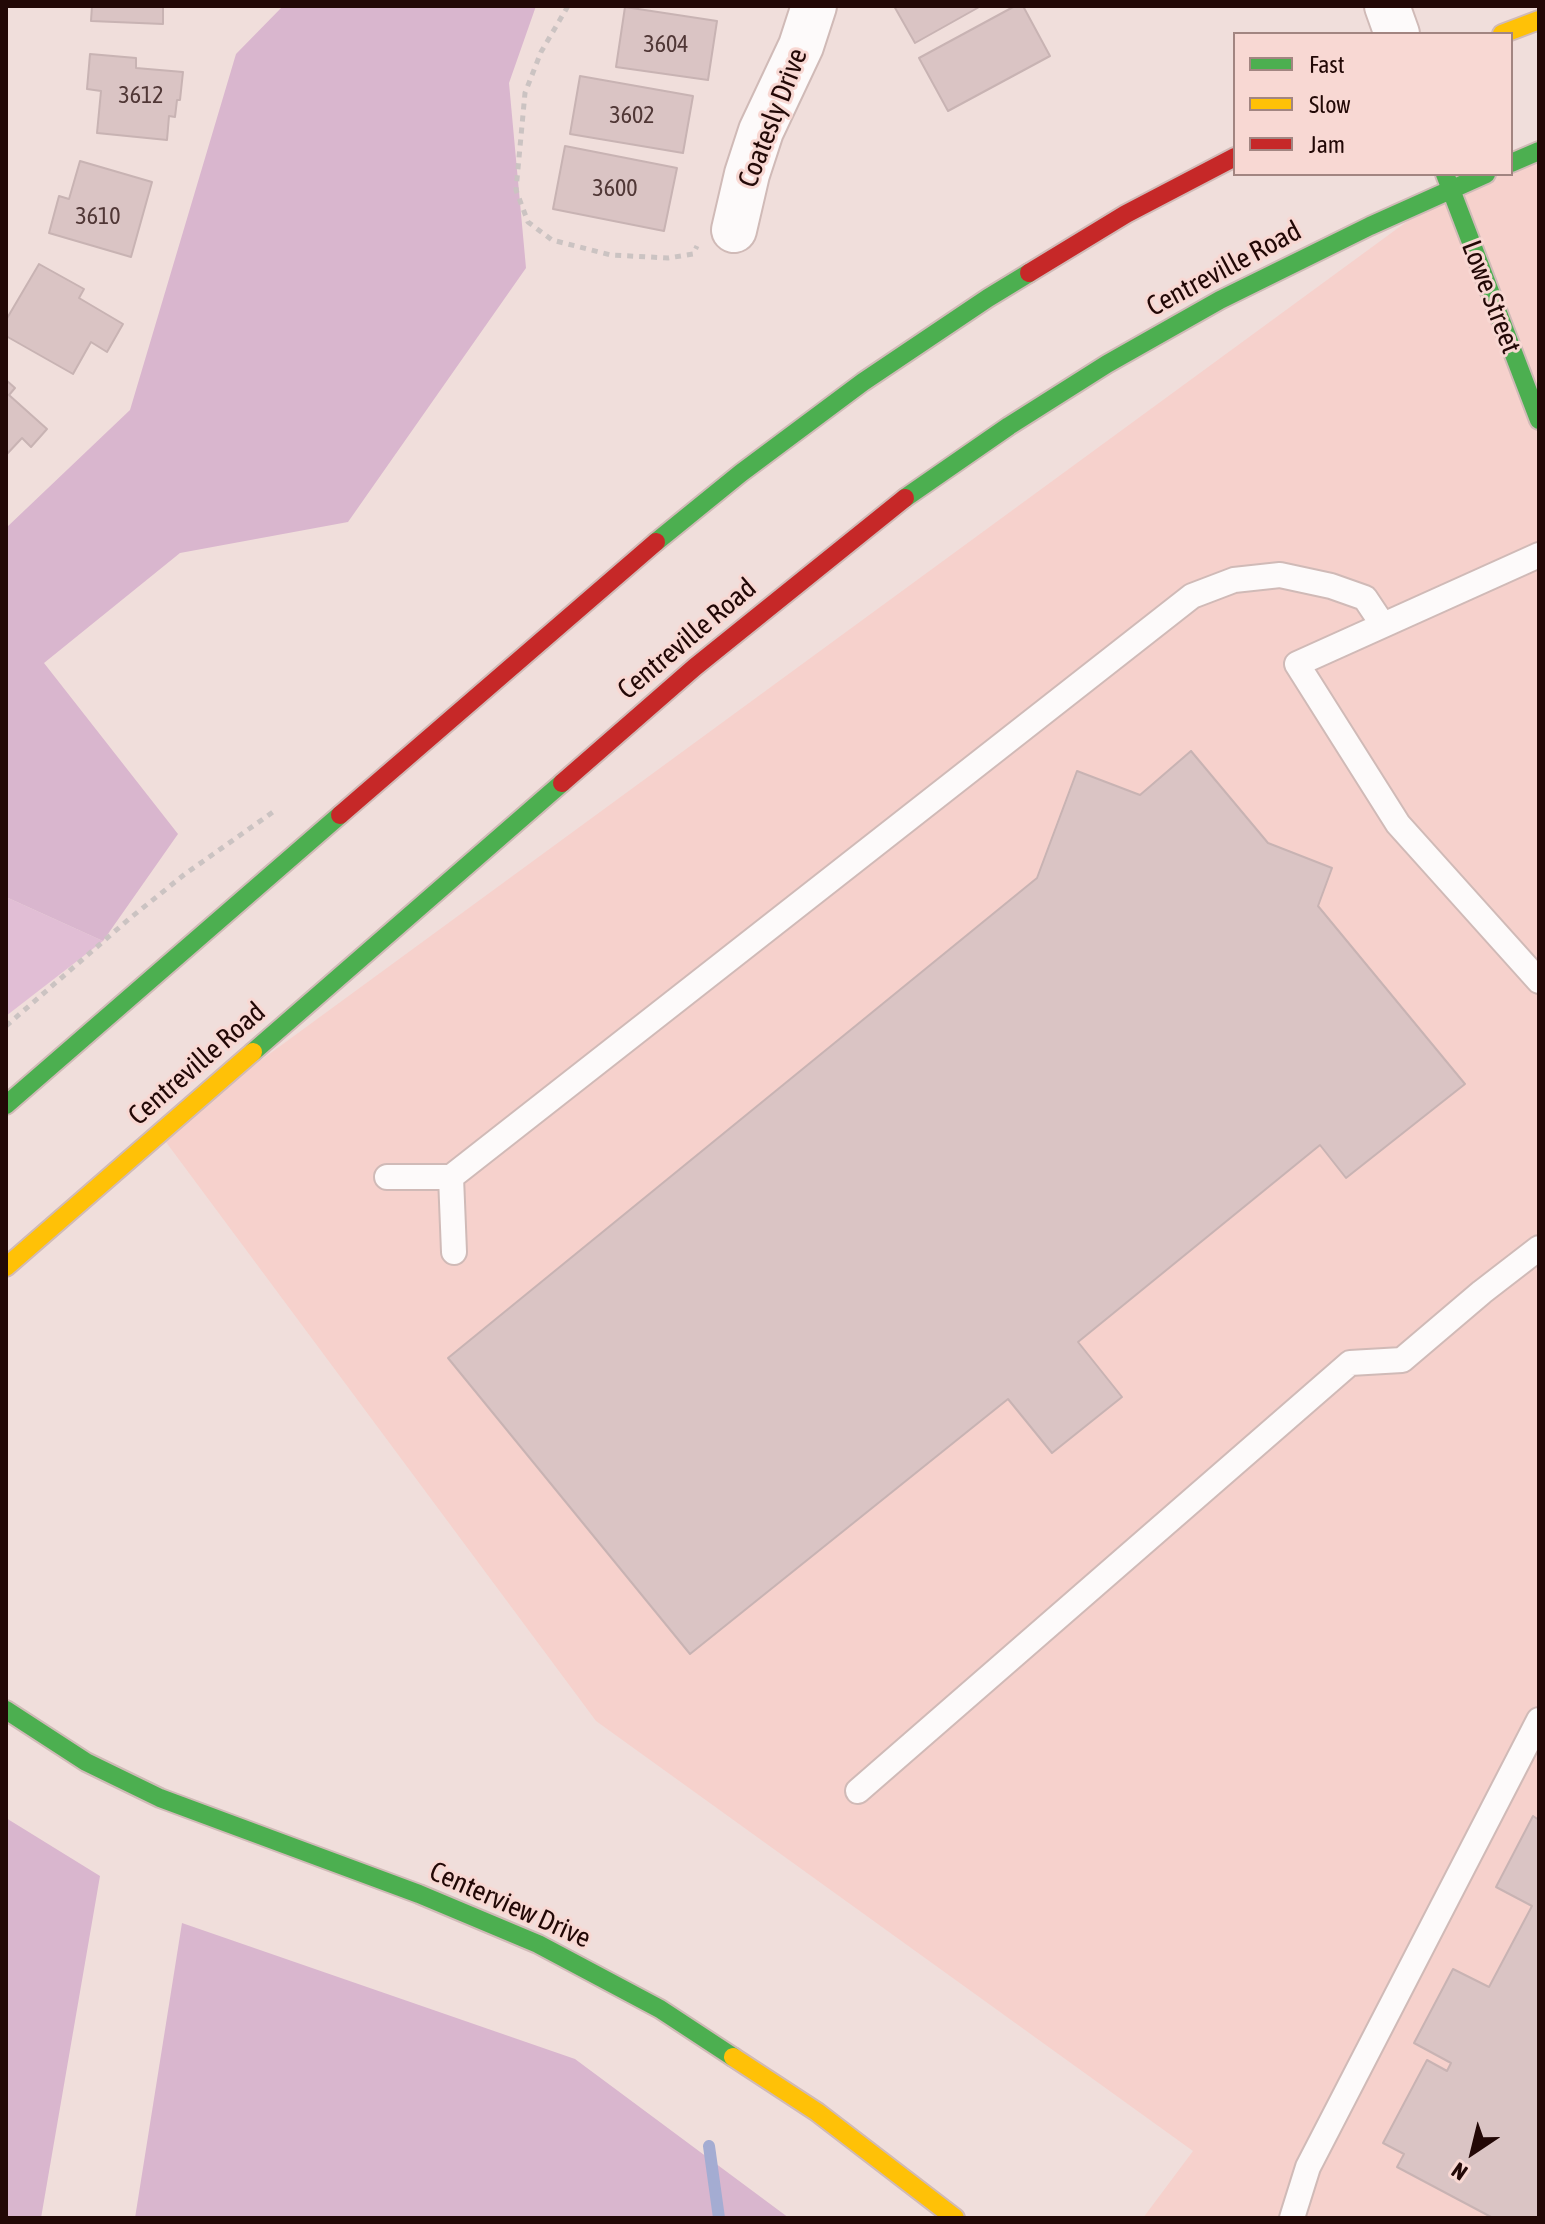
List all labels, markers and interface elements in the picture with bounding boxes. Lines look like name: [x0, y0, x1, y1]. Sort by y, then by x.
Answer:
house number: 3604: [643, 30, 689, 58]
legend: [1233, 32, 1513, 176]
street label: Coatesly Drive: [731, 44, 815, 192]
text: Fast: [1309, 51, 1345, 78]
house number: 3612: [118, 81, 164, 109]
text: Slow: [1309, 91, 1351, 118]
house number: 3602: [609, 101, 655, 129]
text: Jam: [1309, 131, 1345, 158]
house number: 3600: [592, 174, 638, 202]
house number: 3610: [75, 202, 121, 230]
street label: Centreville Road: [1141, 214, 1307, 324]
street label: Lowe Street: [1454, 236, 1528, 358]
street label: Centreville Road: [611, 571, 763, 707]
street label: Centreville Road: [122, 995, 272, 1133]
street label: Centerview Drive: [424, 1854, 596, 1956]
north arrow: [1433, 2112, 1513, 2192]
text: N: [1446, 2157, 1472, 2186]

